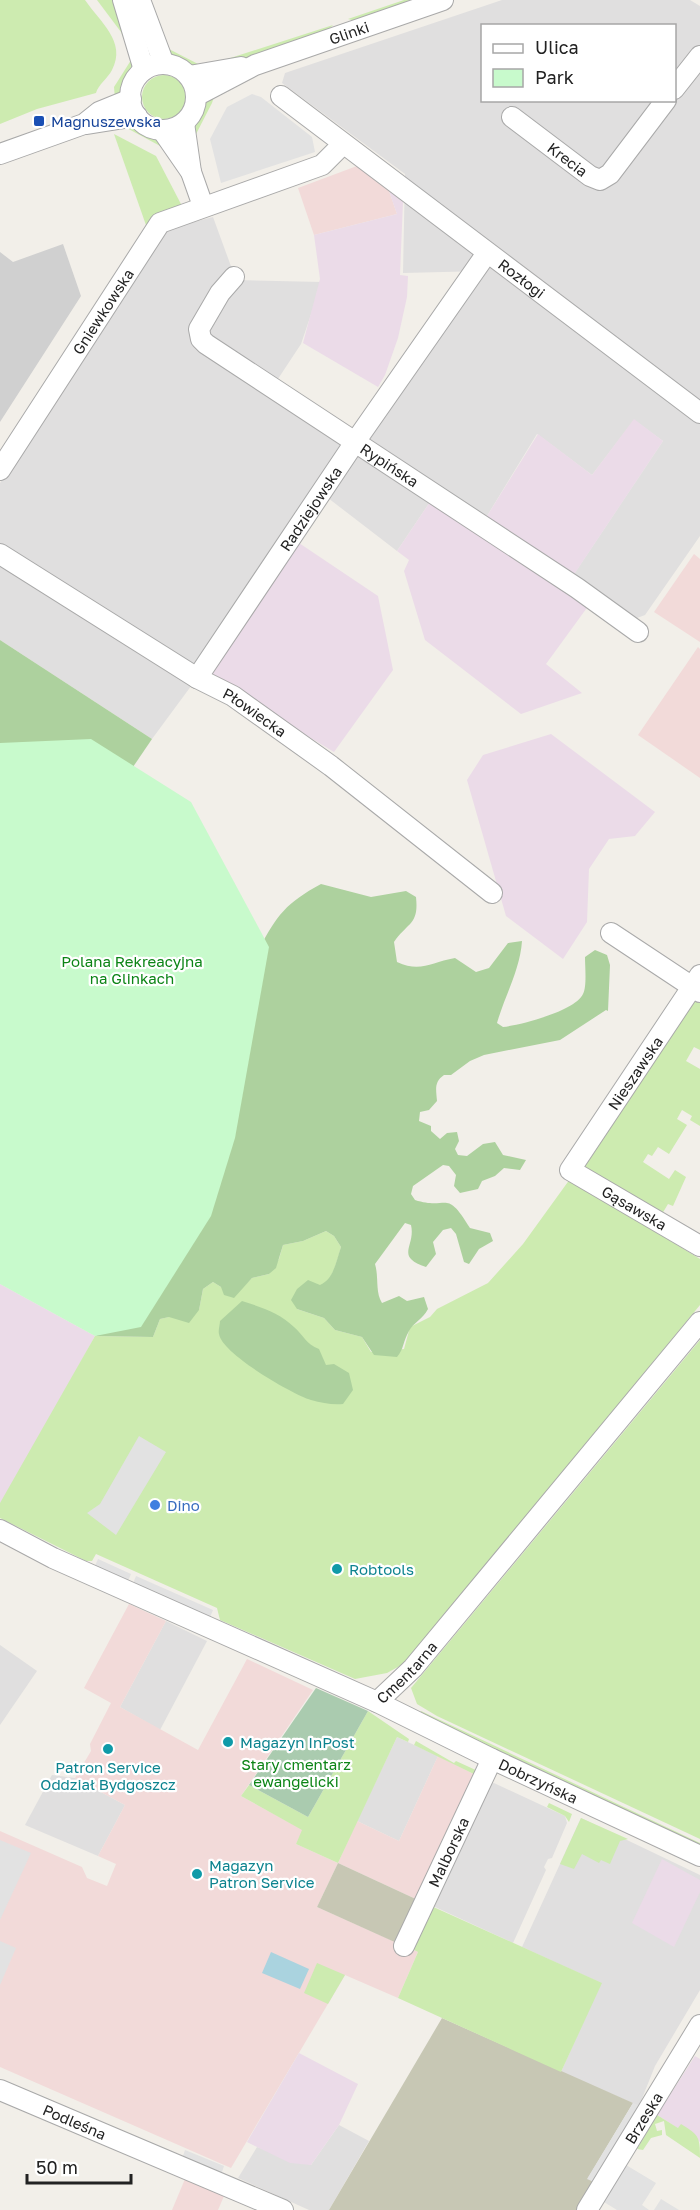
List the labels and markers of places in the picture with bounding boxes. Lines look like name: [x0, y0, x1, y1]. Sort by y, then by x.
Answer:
place label: Magnuszewska: [51, 112, 161, 130]
marker: Magnuszewska: [32, 114, 46, 128]
place label: Dino: [167, 1496, 200, 1514]
marker: Dino: [148, 1498, 162, 1512]
place label: Robtools: [349, 1560, 414, 1578]
marker: Robtools: [330, 1562, 344, 1576]
place label: Magazyn InPost: [240, 1733, 355, 1751]
marker: Magazyn InPost: [221, 1735, 235, 1749]
marker: Patron Service Oddział Bydgoszcz: [101, 1742, 115, 1756]
place label: Patron Service Oddział Bydgoszcz: [40, 1758, 176, 1793]
place label: Magazyn Patron Service: [209, 1856, 315, 1891]
marker: Magazyn Patron Service: [190, 1867, 204, 1881]

